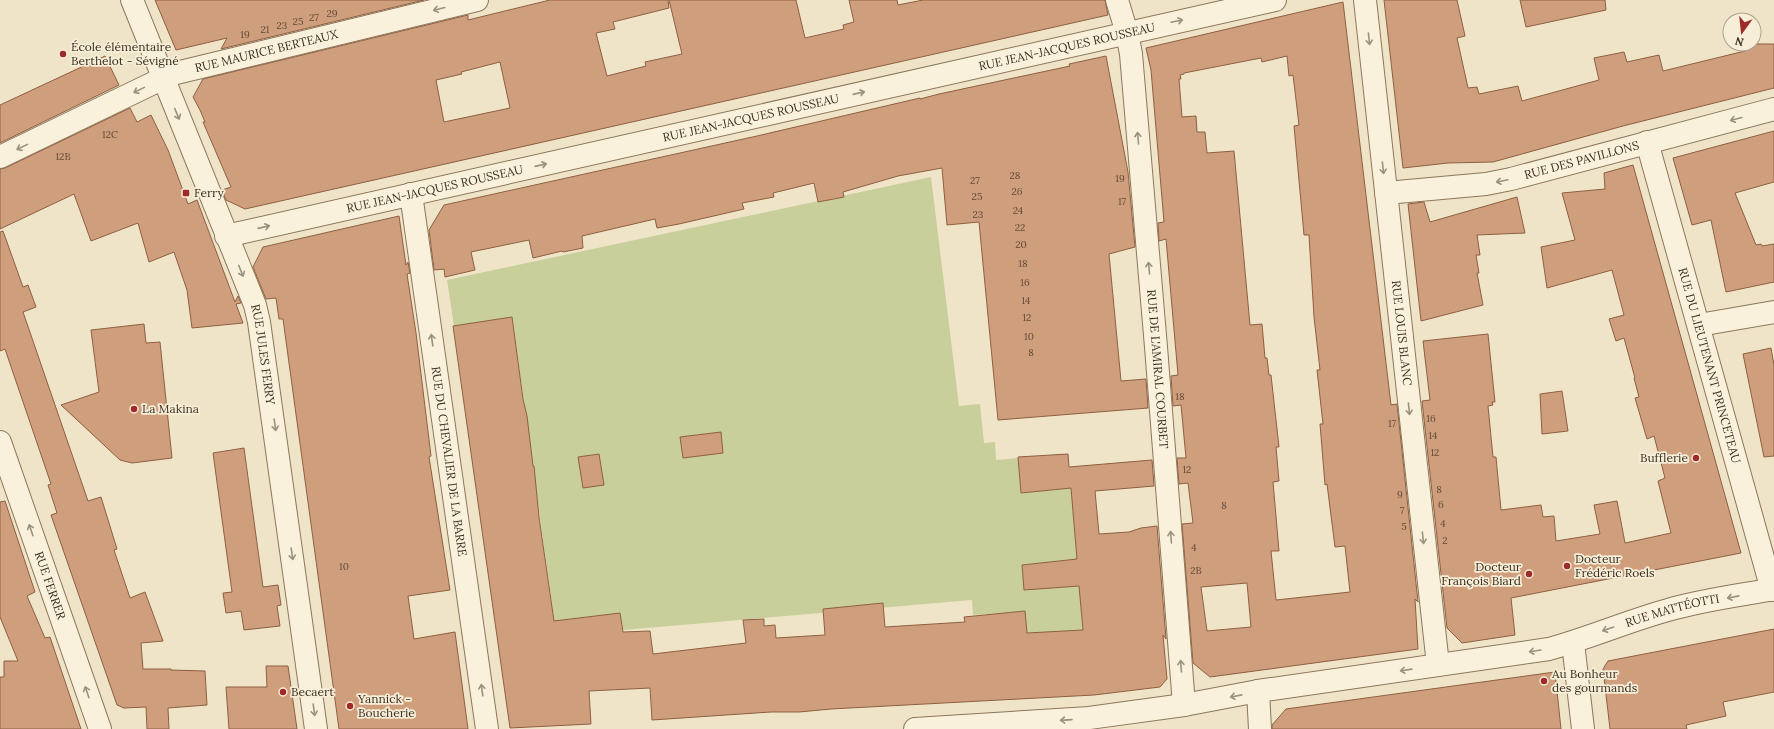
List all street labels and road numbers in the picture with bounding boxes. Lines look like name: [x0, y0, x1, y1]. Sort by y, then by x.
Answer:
street label: RUE JEAN-JACQUES ROUSSEAU: [977, 19, 1157, 73]
street label: RUE MAURICE BERTEAUX: [193, 26, 339, 75]
street label: RUE JEAN-JACQUES ROUSSEAU: [661, 90, 840, 145]
street label: RUE DES PAVILLONS: [1522, 137, 1641, 182]
street label: RUE JEAN-JACQUES ROUSSEAU: [345, 161, 524, 216]
street label: RUE DU LIEUTENANT PRINCETEAU: [1675, 266, 1744, 465]
street label: RUE LOUIS BLANC: [1389, 280, 1415, 387]
street label: RUE DE L'AMIRAL COURBET: [1144, 289, 1172, 449]
street label: RUE JULES FERRY: [248, 303, 279, 406]
street label: RUE DU CHEVALIER DE LA BARRE: [429, 365, 470, 557]
street label: RUE FERRER: [32, 549, 69, 622]
street label: RUE MATTÉOTTI: [1623, 590, 1721, 630]

